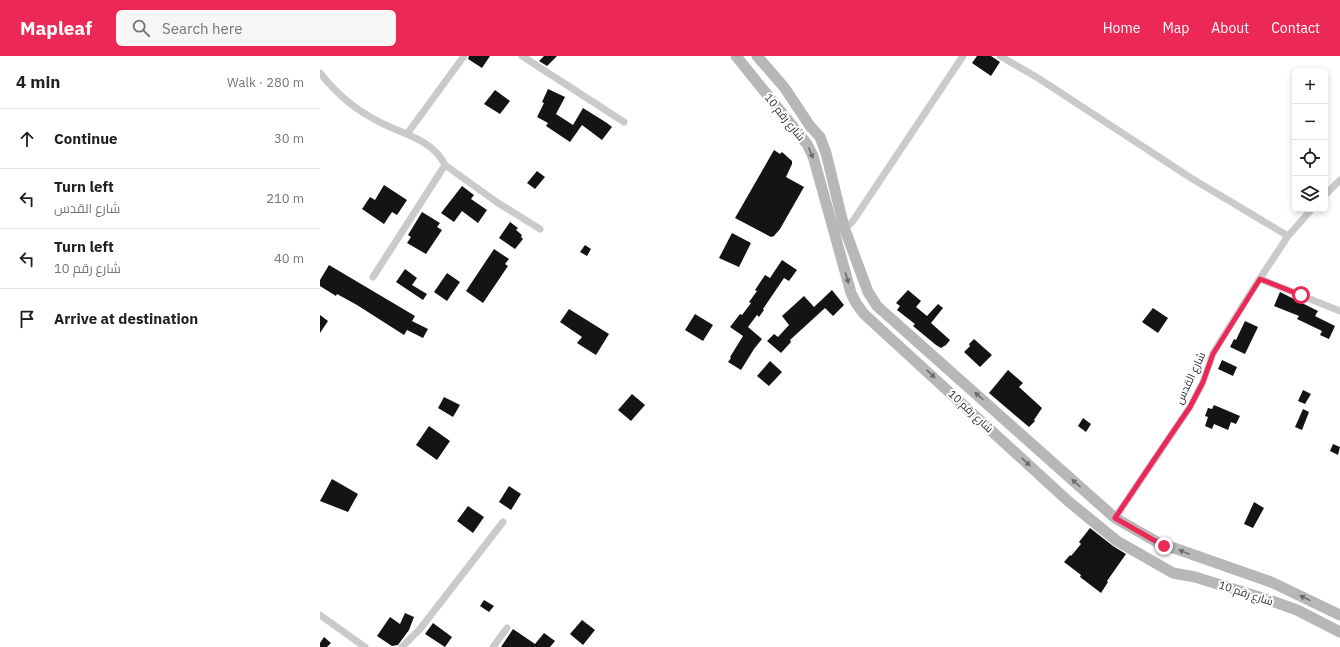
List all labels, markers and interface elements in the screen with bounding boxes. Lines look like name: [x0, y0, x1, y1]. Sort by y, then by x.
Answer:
search box: [116, 10, 396, 46]
text: Mapleaf: [20, 16, 92, 40]
icon: search: [130, 17, 152, 39]
text: Search here: [162, 19, 242, 38]
text: Home: [1103, 19, 1140, 37]
text: Map: [1162, 19, 1189, 37]
text: About: [1211, 19, 1249, 37]
text: Contact: [1271, 19, 1320, 37]
map controls: [1292, 68, 1328, 212]
button: +: [1292, 68, 1328, 104]
text: 4 min: [16, 71, 60, 93]
text: Walk · 280 m: [227, 74, 304, 91]
street label: شارع رقم 10: [761, 91, 808, 144]
button: −: [1292, 104, 1328, 140]
icon: ahead: [16, 128, 38, 150]
text: Continue: [54, 129, 118, 148]
text: 30 m: [274, 130, 304, 147]
button: locate: [1292, 140, 1328, 176]
one-way arrow: [808, 148, 814, 160]
button: layers: [1292, 176, 1328, 212]
text: Turn left: [54, 177, 114, 196]
icon: left: [16, 188, 38, 210]
text: 210 m: [266, 190, 304, 207]
text: شارع القدس: [54, 200, 120, 217]
text: Turn left: [54, 237, 114, 256]
icon: left: [16, 248, 38, 270]
text: 40 m: [274, 250, 304, 267]
text: شارع رقم 10: [54, 260, 121, 277]
one-way arrow: [844, 272, 850, 284]
route start: [1292, 286, 1310, 304]
icon: arrive: [16, 308, 38, 330]
text: Arrive at destination: [54, 309, 198, 328]
street label: شارع القدس: [1172, 350, 1209, 407]
one-way arrow: [926, 369, 936, 379]
street label: شارع رقم 10: [945, 387, 996, 436]
one-way arrow: [973, 392, 984, 401]
one-way arrow: [1021, 457, 1031, 467]
one-way arrow: [1071, 479, 1080, 488]
route end: [1155, 537, 1173, 555]
one-way arrow: [1178, 549, 1189, 555]
street label: شارع رقم 10: [1217, 578, 1275, 609]
one-way arrow: [1299, 595, 1311, 601]

